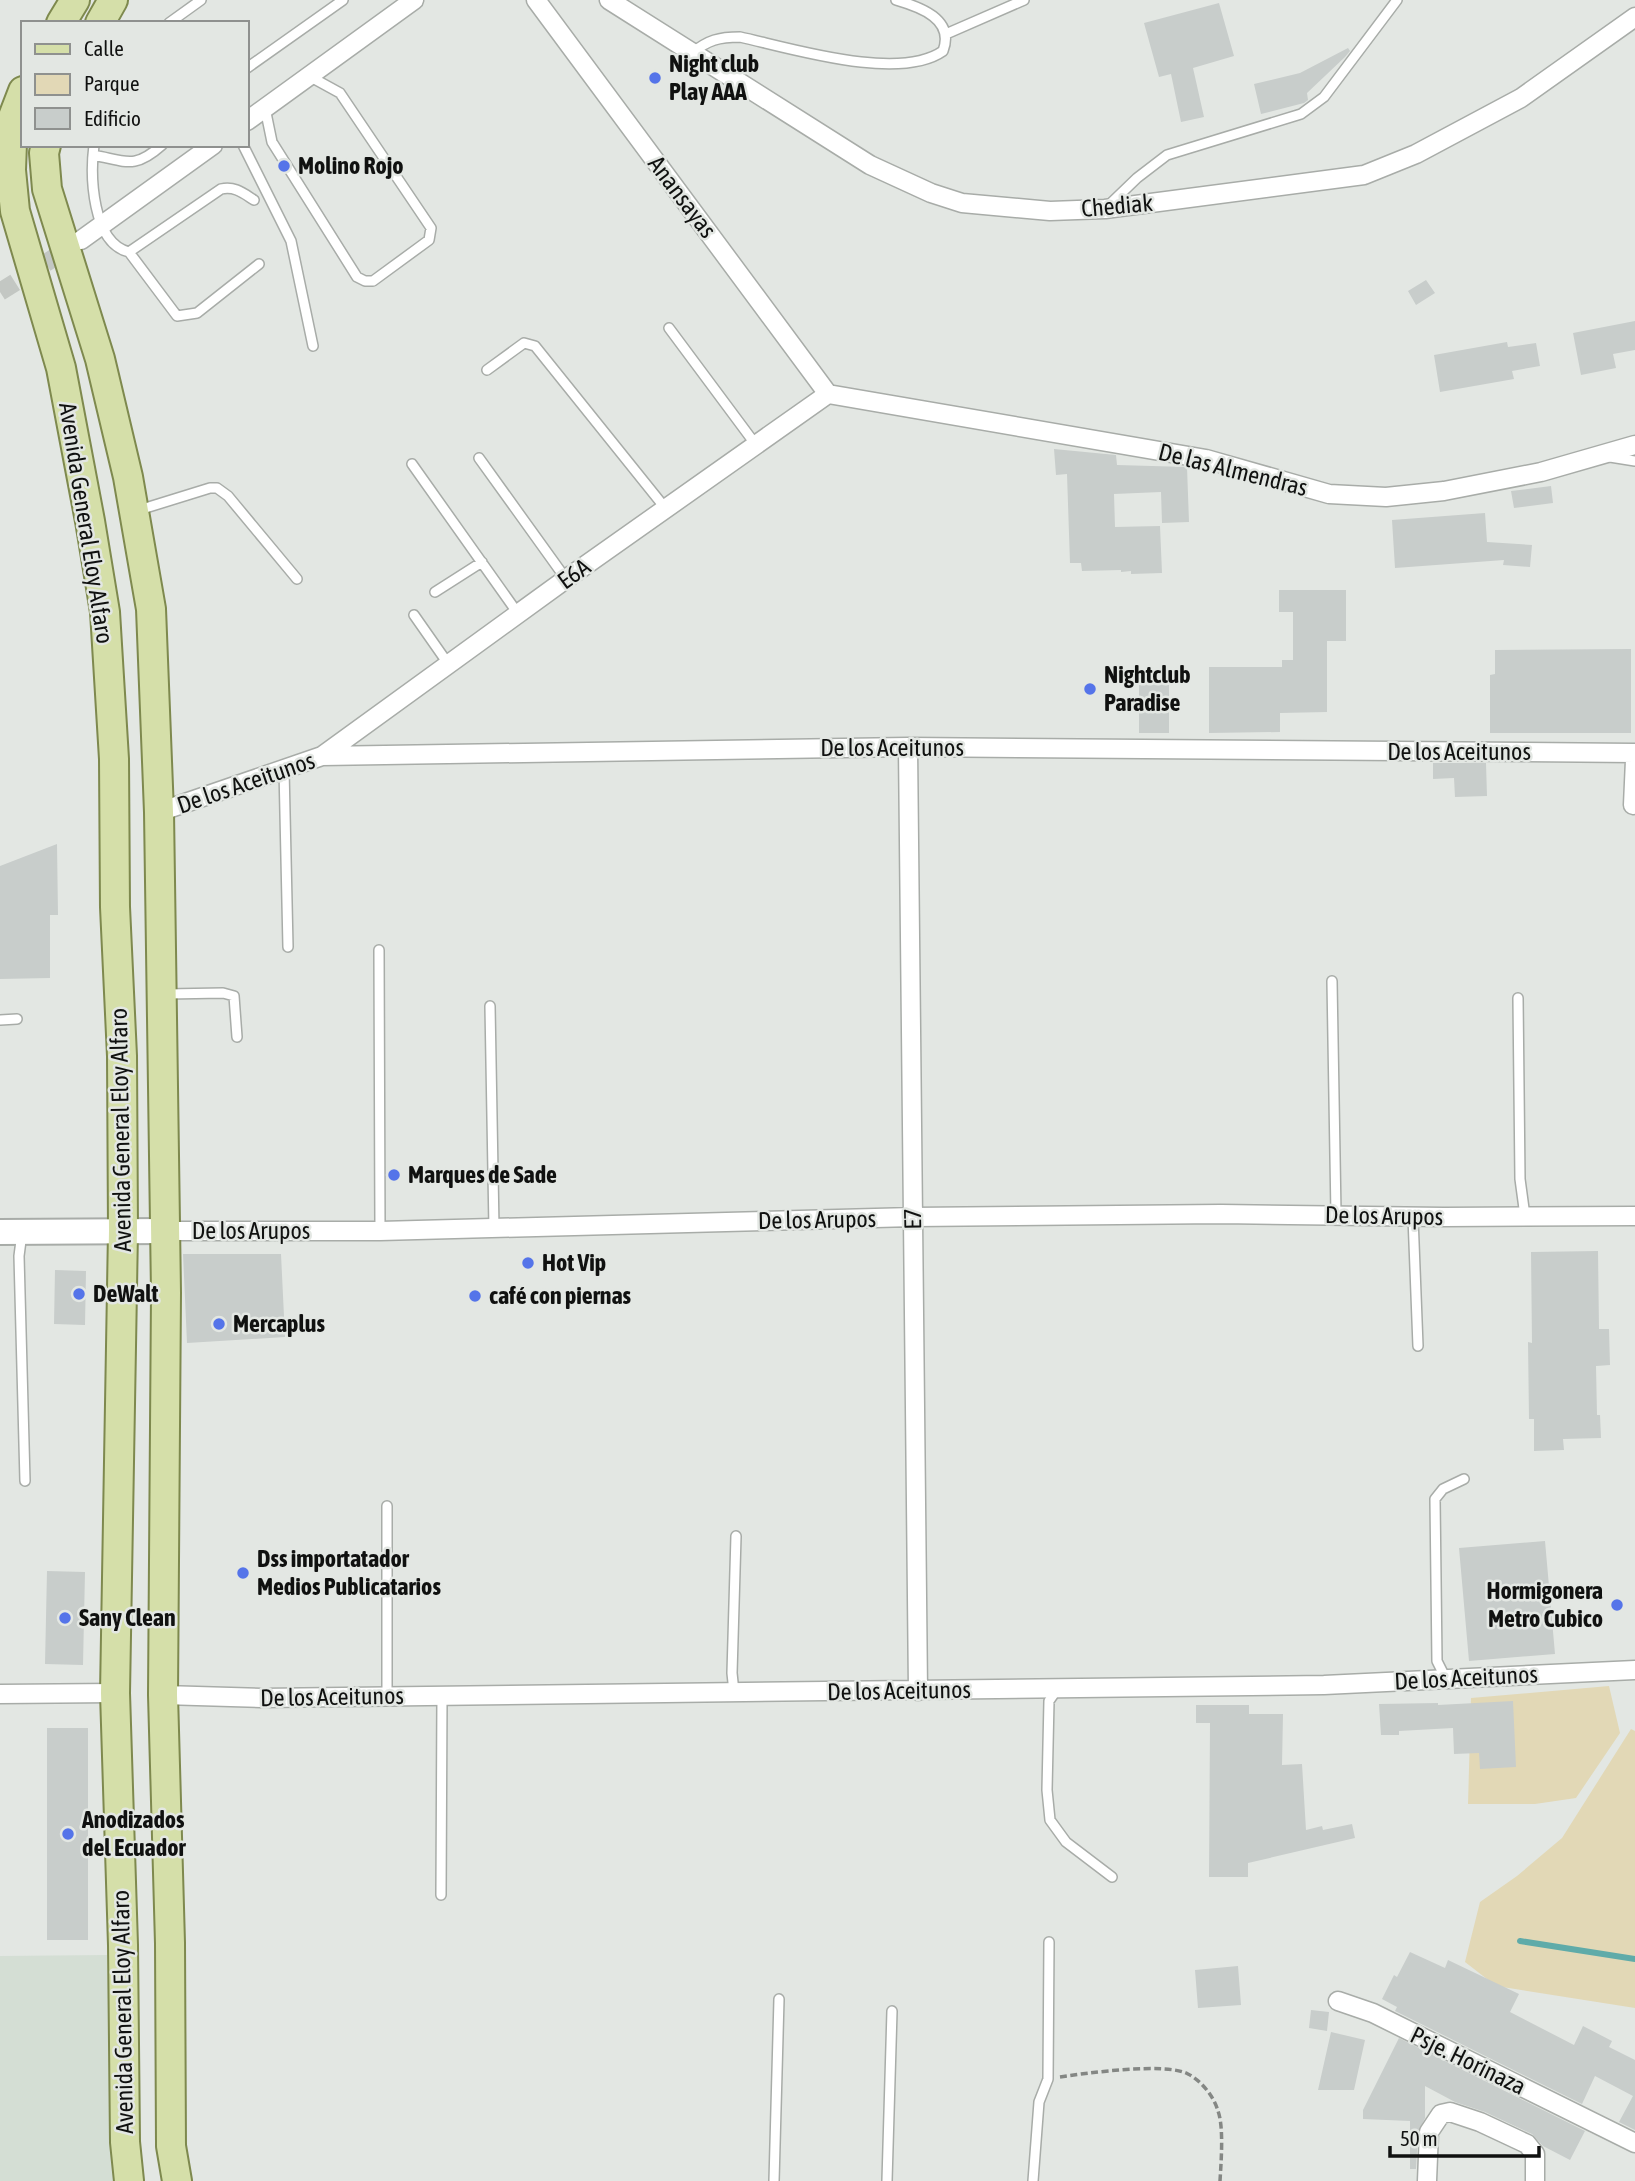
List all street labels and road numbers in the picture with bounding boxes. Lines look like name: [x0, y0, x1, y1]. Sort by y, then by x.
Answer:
street label: Anansayas: [643, 151, 722, 243]
street label: Chediak: [1080, 189, 1154, 222]
street label: Avenida General Eloy Alfaro: [54, 400, 119, 645]
street label: De las Almendras: [1156, 438, 1310, 501]
street label: E6A: [552, 553, 595, 594]
street label: De los Aceitunos: [820, 734, 964, 761]
street label: De los Aceitunos: [1387, 738, 1531, 765]
street label: De los Aceitunos: [173, 746, 318, 819]
street label: Avenida General Eloy Alfaro: [105, 1008, 136, 1252]
street label: De los Arupos: [1325, 1201, 1443, 1230]
street label: De los Arupos: [758, 1205, 876, 1234]
street label: E7: [899, 1208, 926, 1230]
street label: De los Arupos: [192, 1217, 310, 1244]
street label: De los Aceitunos: [1393, 1660, 1538, 1695]
street label: De los Aceitunos: [827, 1676, 971, 1705]
street label: De los Aceitunos: [260, 1682, 404, 1711]
street label: Avenida General Eloy Alfaro: [107, 1890, 138, 2134]
street label: Psje. Horinaza: [1406, 2021, 1530, 2100]

